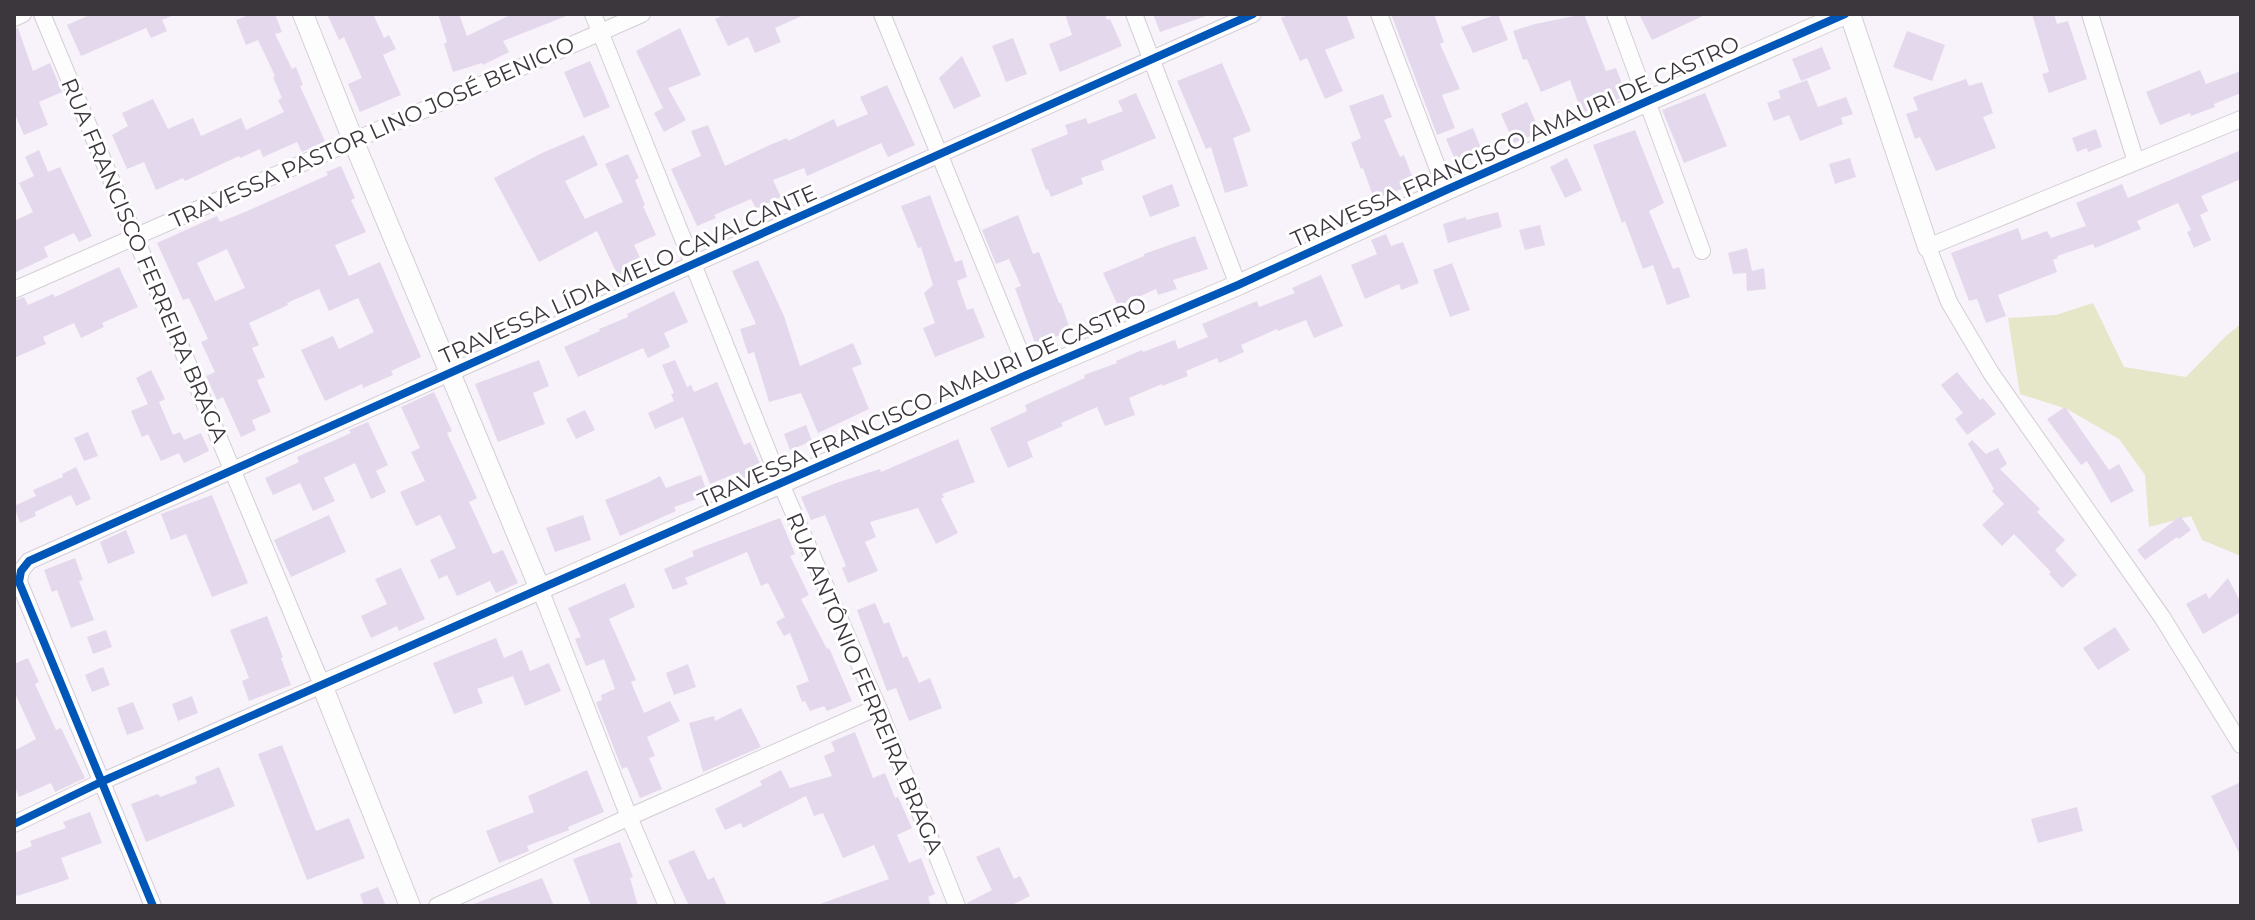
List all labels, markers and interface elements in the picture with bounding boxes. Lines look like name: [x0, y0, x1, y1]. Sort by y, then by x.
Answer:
street label: TRAVESSA FRANCISCO AMAURI DE CASTRO: [1287, 30, 1744, 253]
street label: TRAVESSA PASTOR LINO JOSÉ BENICIO: [166, 31, 579, 234]
street label: RUA FRANCISCO FERREIRA BRAGA: [55, 74, 234, 447]
street label: TRAVESSA LÍDIA MELO CAVALCANTE: [436, 179, 821, 370]
street label: TRAVESSA FRANCISCO AMAURI DE CASTRO: [694, 291, 1151, 514]
street label: RUA ANTÔNIO FERREIRA BRAGA: [780, 509, 949, 858]

